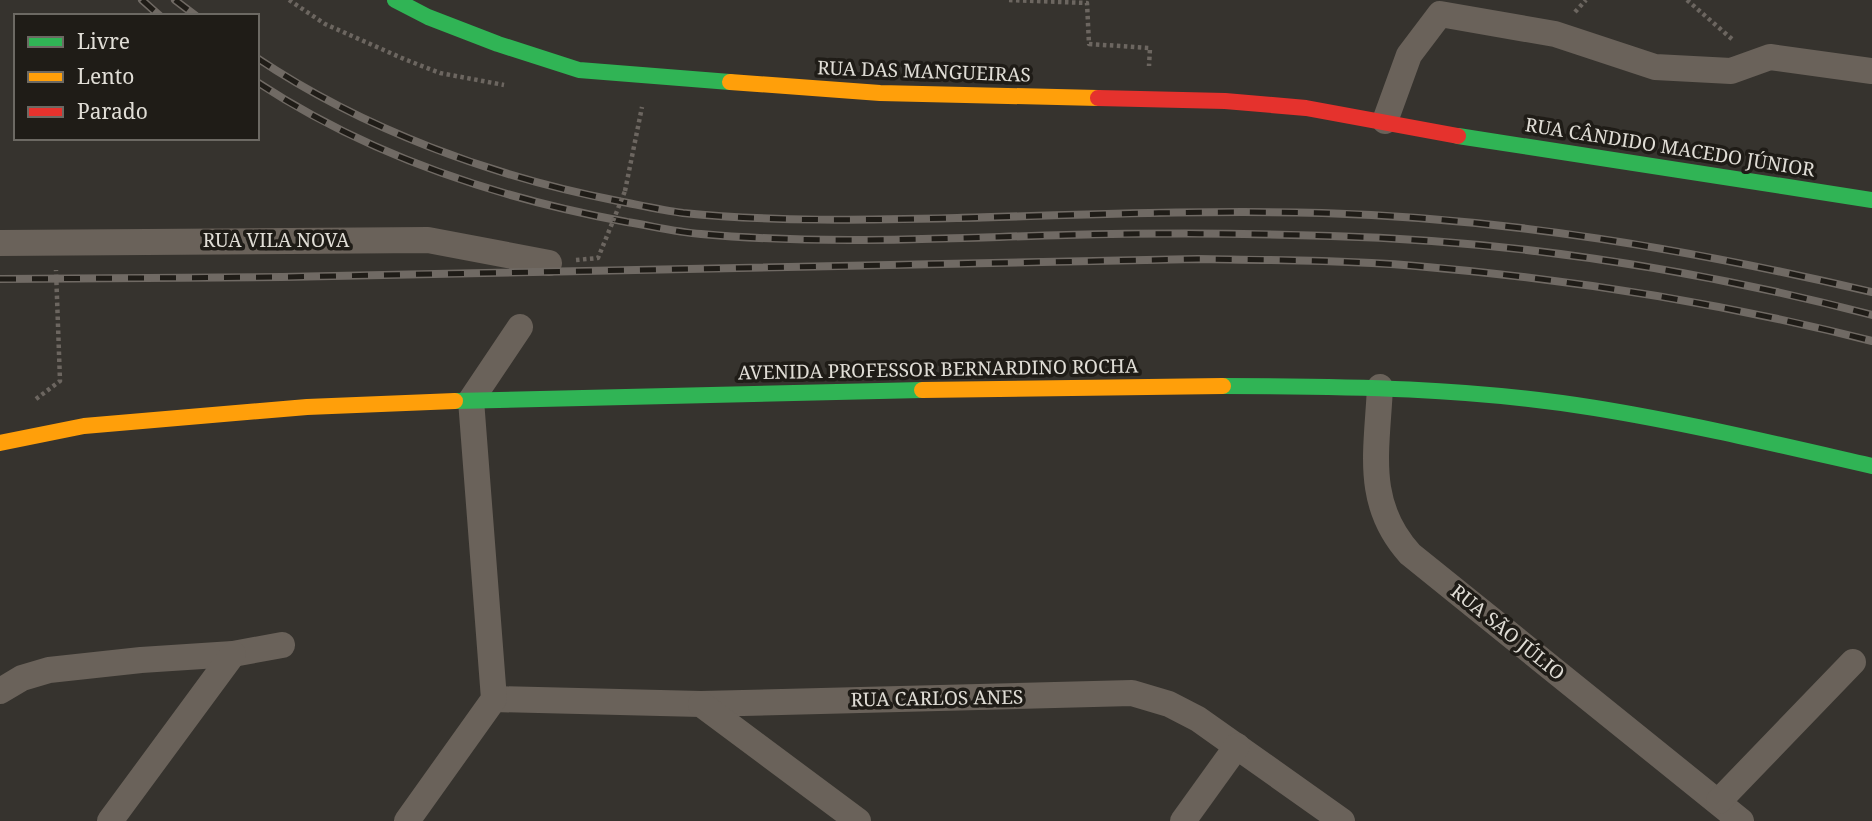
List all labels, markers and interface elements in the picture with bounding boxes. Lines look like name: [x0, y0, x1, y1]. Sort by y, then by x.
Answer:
legend: [14, 14, 259, 140]
text: Livre: [77, 27, 130, 55]
street label: RUA DAS MANGUEIRAS: [817, 54, 1031, 88]
text: Lento: [77, 62, 134, 90]
text: Parado: [77, 97, 148, 125]
street label: RUA CÂNDIDO MACEDO JÚNIOR: [1523, 111, 1817, 183]
street label: RUA VILA NOVA: [203, 227, 350, 253]
street label: AVENIDA PROFESSOR BERNARDINO ROCHA: [738, 352, 1139, 385]
street label: RUA SÃO JÚLIO: [1446, 578, 1570, 686]
street label: RUA CARLOS ANES: [850, 683, 1024, 713]

